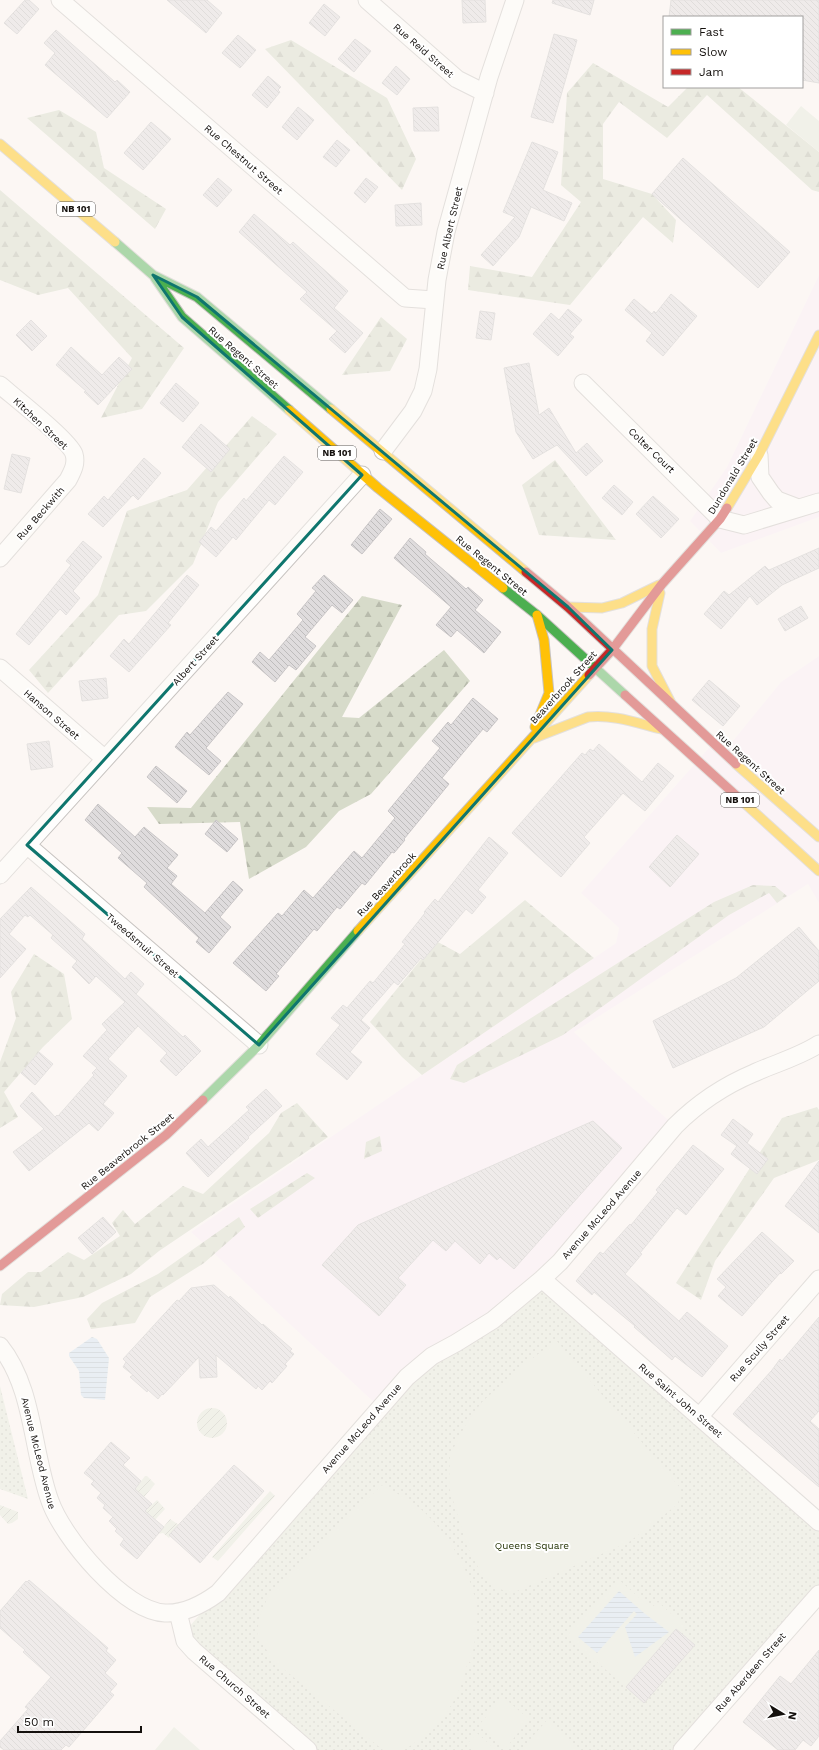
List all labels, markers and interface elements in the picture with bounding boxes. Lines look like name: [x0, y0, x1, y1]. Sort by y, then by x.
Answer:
legend: [663, 16, 803, 88]
street label: Rue Reid Street: [391, 21, 457, 80]
text: Fast: [699, 25, 724, 39]
text: Slow: [699, 45, 727, 59]
text: Jam: [699, 65, 724, 79]
street label: Rue Chestnut Street: [202, 122, 286, 197]
street label: Rue Albert Street: [435, 185, 465, 271]
road number: NB 101: [57, 202, 95, 216]
street label: Rue Regent Street: [206, 324, 281, 391]
street label: Kitchen Street: [11, 395, 71, 452]
street label: Colter Court: [626, 426, 678, 476]
street label: Dundonald Street: [705, 436, 760, 516]
road number: NB 101: [318, 446, 356, 460]
street label: Rue Beckwith: [14, 484, 66, 542]
street label: Rue Regent Street: [454, 533, 530, 598]
street label: Albert Street: [170, 633, 221, 687]
street label: Beaverbrook Street: [528, 648, 599, 726]
street label: Hanson Street: [22, 687, 82, 742]
street label: Rue Regent Street: [714, 728, 788, 797]
road number: NB 101: [721, 793, 759, 807]
street label: Rue Beaverbrook: [355, 850, 418, 919]
street label: Tweedsmuir Street: [104, 911, 182, 980]
street label: Rue Beaverbrook Street: [79, 1110, 176, 1192]
street label: Avenue McLeod Avenue: [559, 1167, 643, 1261]
street label: Rue Scully Street: [728, 1312, 792, 1384]
street label: Rue Saint John Street: [637, 1361, 725, 1440]
street label: Avenue McLeod Avenue: [319, 1381, 403, 1475]
street label: Avenue McLeod Avenue: [19, 1396, 58, 1511]
park label: Queens Square: [495, 1540, 569, 1551]
street label: Rue Aberdeen Street: [713, 1630, 788, 1714]
street label: Rue Church Street: [197, 1653, 273, 1721]
north arrow: [763, 1694, 803, 1734]
scale bar: [18, 1708, 141, 1734]
text: N: [785, 1711, 799, 1721]
text: 50 m: [24, 1715, 54, 1729]

